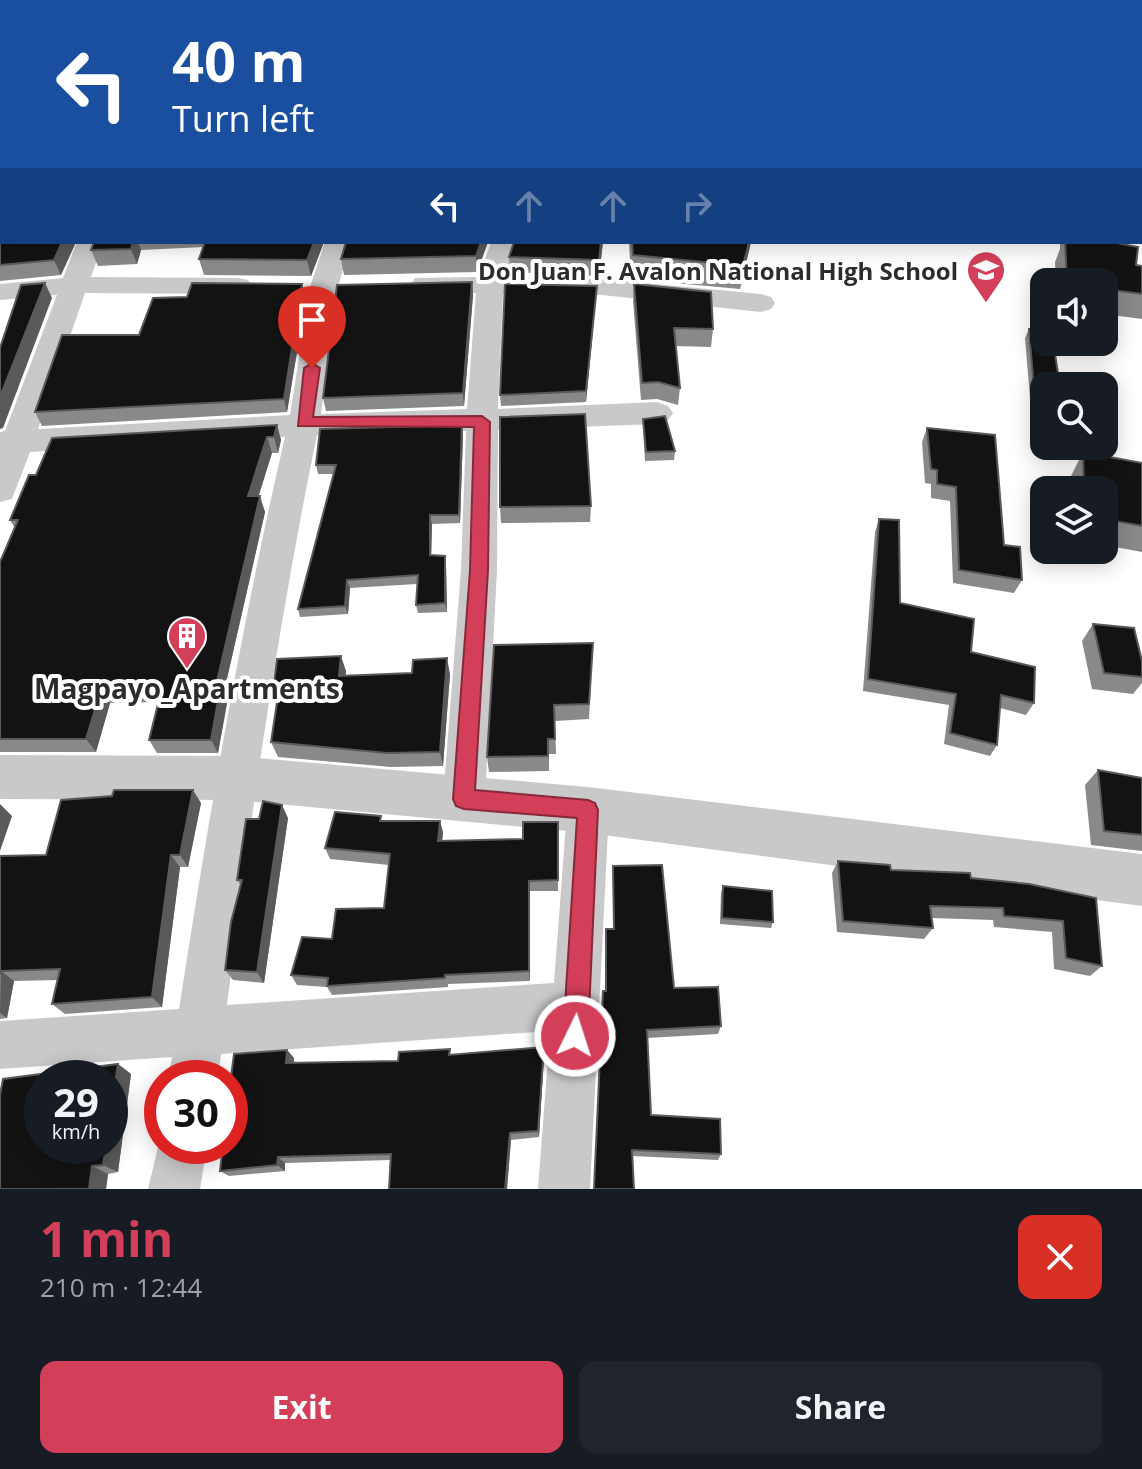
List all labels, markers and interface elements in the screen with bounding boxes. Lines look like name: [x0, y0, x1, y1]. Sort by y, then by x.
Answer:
text: 40 m: [172, 22, 306, 98]
icon: left: [40, 32, 144, 136]
text: Turn left: [172, 94, 314, 143]
icon: left: [423, 184, 467, 228]
icon: ahead: [507, 184, 551, 228]
icon: ahead: [591, 184, 635, 228]
icon: right: [675, 184, 719, 228]
school or university icon: Don Juan F. Avalon National High School: [965, 249, 1007, 304]
place label: Don Juan F. Avalon National High School: [478, 254, 958, 287]
map controls: [1030, 268, 1118, 564]
button: sound: [1030, 268, 1118, 356]
pin: [278, 286, 346, 368]
icon: arrive: [290, 298, 334, 342]
button: search: [1030, 372, 1118, 460]
button: layers: [1030, 476, 1118, 564]
building icon: Magpayo_Apartments: [166, 615, 208, 670]
place label: Magpayo_Apartments: [34, 669, 340, 707]
position arrow: [533, 994, 617, 1078]
speed limit sign: 30: [144, 1060, 248, 1164]
text: 29: [53, 1074, 99, 1129]
text: km/h: [52, 1118, 100, 1145]
text: 1 min: [40, 1206, 173, 1271]
button: close: [1018, 1215, 1102, 1299]
text: 210 m · 12:44: [40, 1269, 202, 1305]
button: Exit: [40, 1361, 563, 1453]
button: Share: [579, 1361, 1102, 1453]

